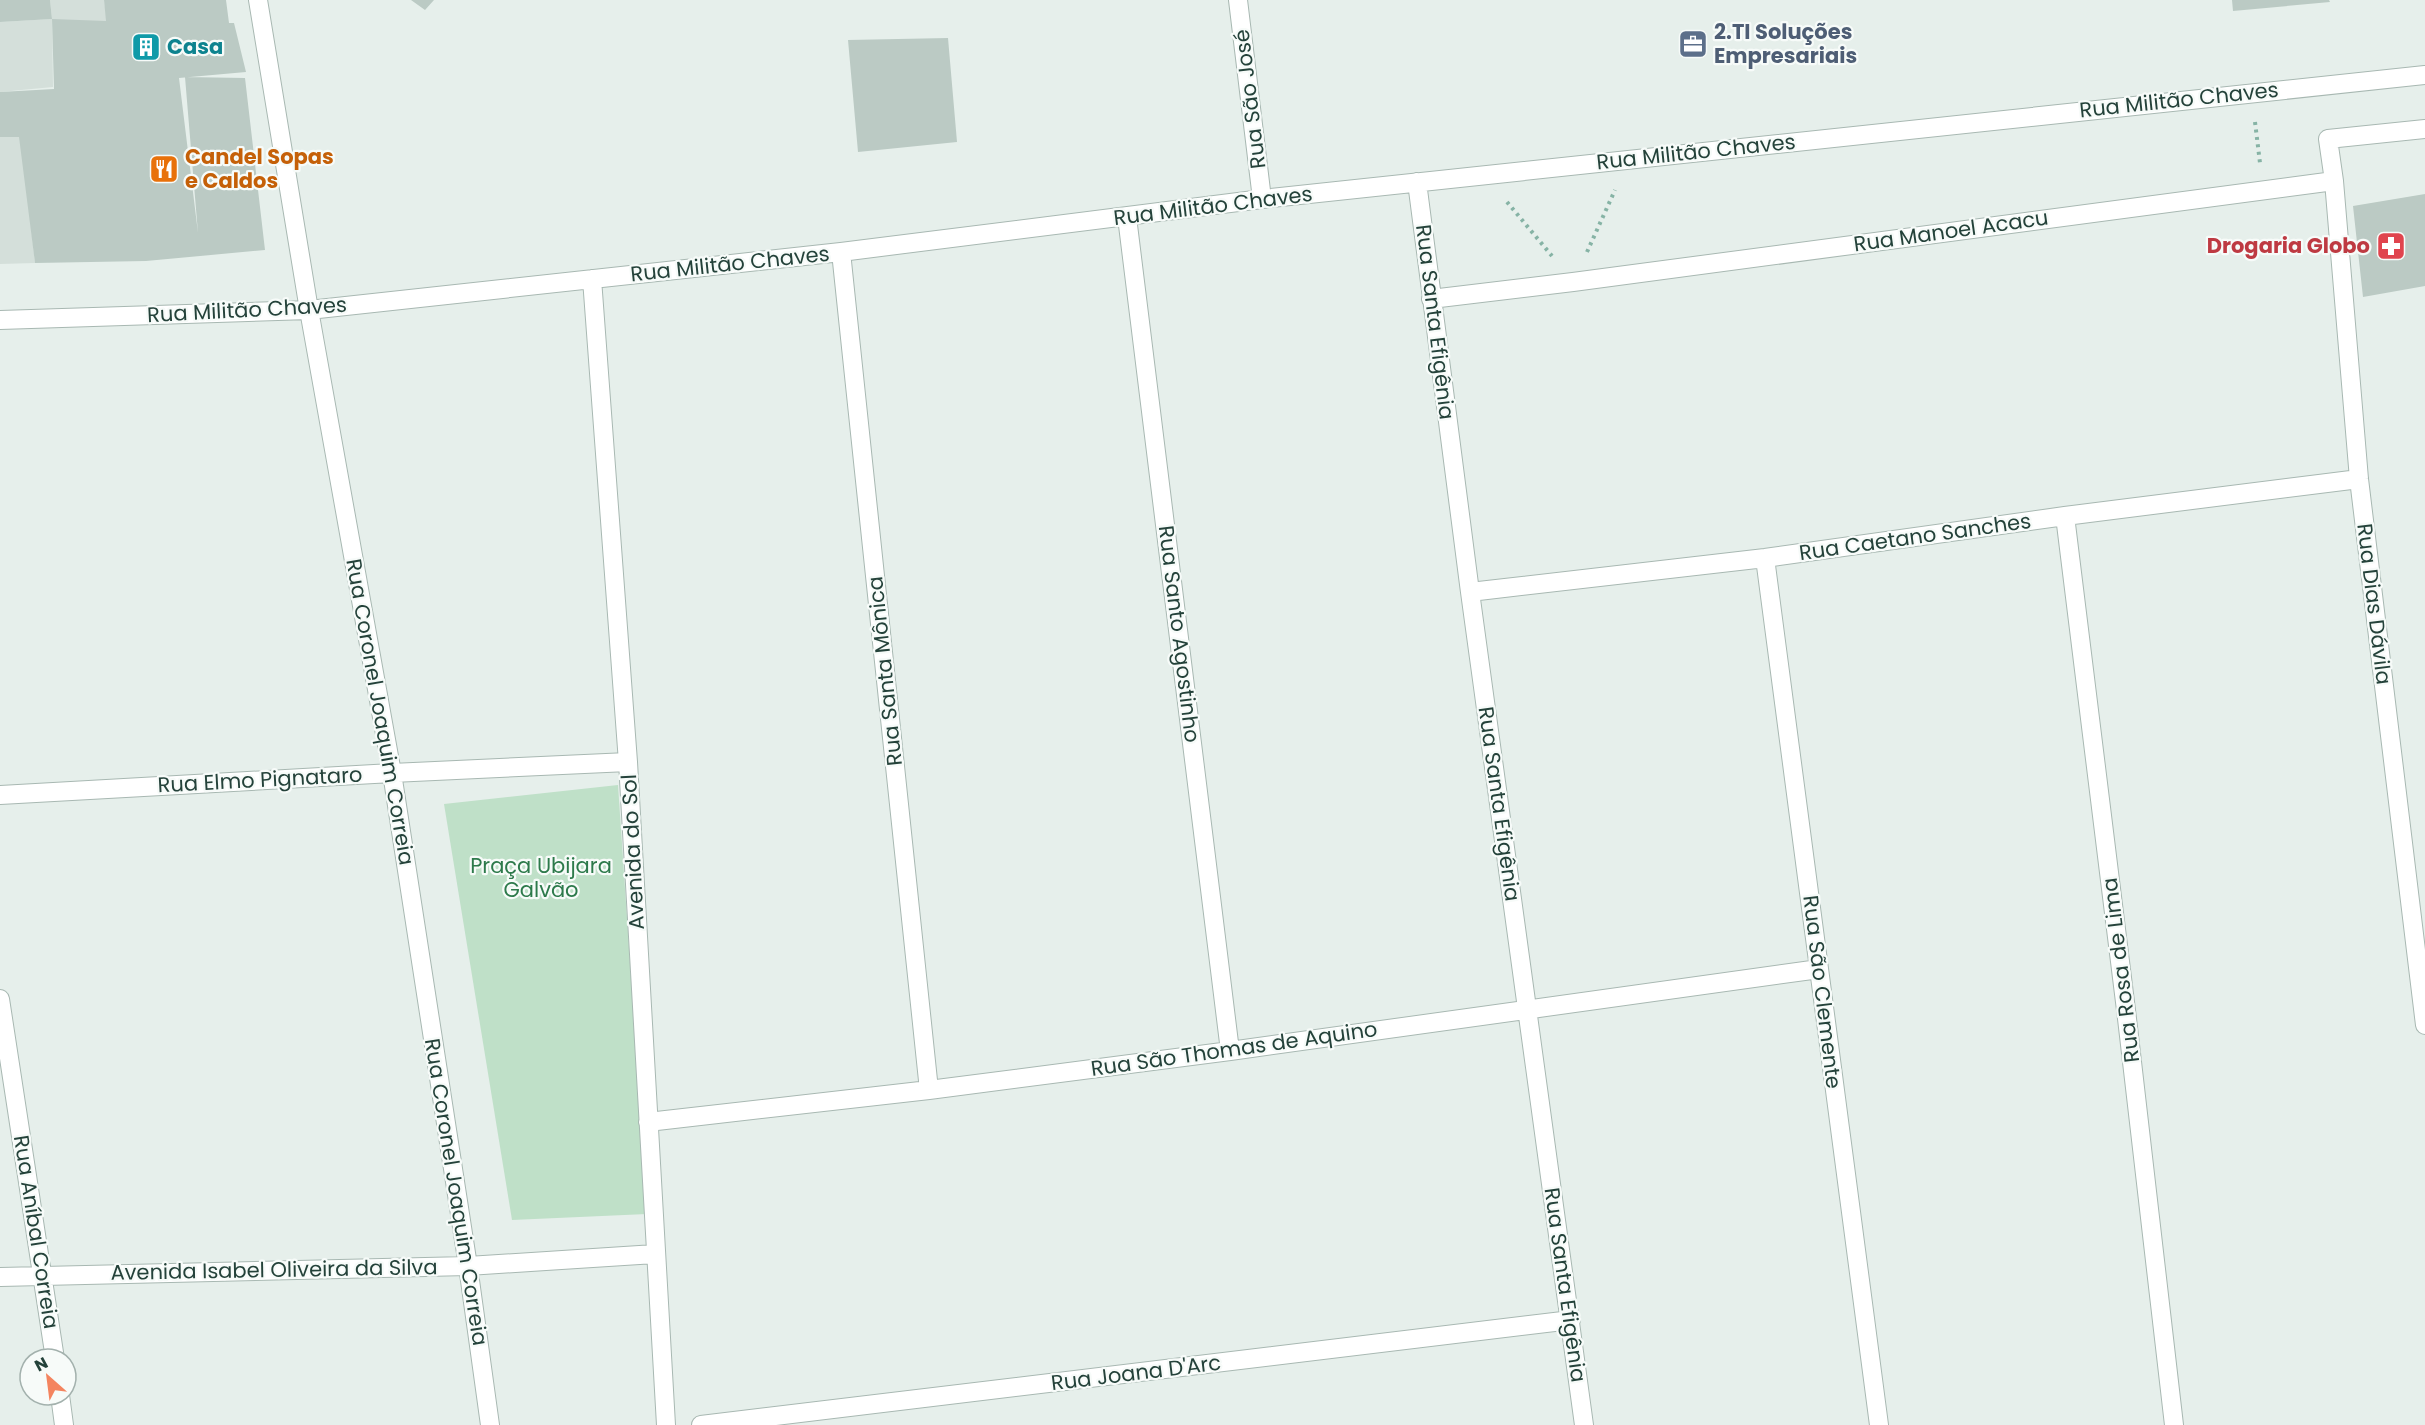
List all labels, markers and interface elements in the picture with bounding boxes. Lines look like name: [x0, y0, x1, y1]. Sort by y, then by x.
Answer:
place label: 2.TI Soluções Empresariais: [1714, 17, 1857, 70]
street label: Rua São José: [1227, 28, 1272, 170]
office icon: 2.TI Soluções Empresariais: [1677, 28, 1709, 60]
building icon: Casa: [130, 31, 162, 63]
place label: Casa: [167, 32, 223, 61]
street label: Rua Militão Chaves: [2078, 75, 2280, 124]
street label: Rua Militão Chaves: [1595, 127, 1797, 176]
place label: Candel Sopas e Caldos: [185, 142, 334, 195]
restaurant icon: Candel Sopas e Caldos: [148, 153, 180, 185]
street label: Rua Militão Chaves: [1112, 179, 1314, 232]
street label: Rua Manoel Acacu: [1852, 202, 2050, 259]
street label: Rua Santa Efigênia: [1409, 223, 1462, 421]
pharmacy icon: Drogaria Globo: [2375, 230, 2407, 262]
place label: Drogaria Globo: [2207, 231, 2370, 260]
street label: Rua Militão Chaves: [629, 239, 831, 288]
street label: Rua Militão Chaves: [146, 290, 348, 329]
street label: Rua Caetano Sanches: [1797, 506, 2033, 567]
street label: Rua Dias Dávila: [2350, 522, 2399, 686]
street label: Rua Santo Agostinho: [1152, 524, 1207, 744]
street label: Rua Coronel Joaquim Correia: [339, 556, 422, 867]
street label: Rua Santa Mônica: [860, 575, 909, 767]
street label: Rua Santa Efigênia: [1471, 705, 1528, 903]
street label: Rua Elmo Pignataro: [157, 760, 363, 799]
street label: Avenida do Sol: [614, 773, 651, 931]
park label: Praça Ubijara Galvão: [470, 851, 612, 904]
street label: Rua Rosa de Lima: [2095, 876, 2146, 1064]
street label: Rua São Clemente: [1796, 894, 1849, 1090]
street label: Rua São Thomas de Aquino: [1089, 1014, 1379, 1083]
street label: Rua Coronel Joaquim Correia: [418, 1036, 495, 1348]
street label: Rua Aníbal Correia: [7, 1133, 66, 1331]
street label: Rua Santa Efigênia: [1537, 1186, 1594, 1384]
street label: Avenida Isabel Oliveira da Silva: [110, 1252, 438, 1287]
north arrow: [18, 1347, 78, 1407]
street label: Rua Joana D'Arc: [1049, 1348, 1223, 1397]
text: N: [30, 1351, 52, 1377]

